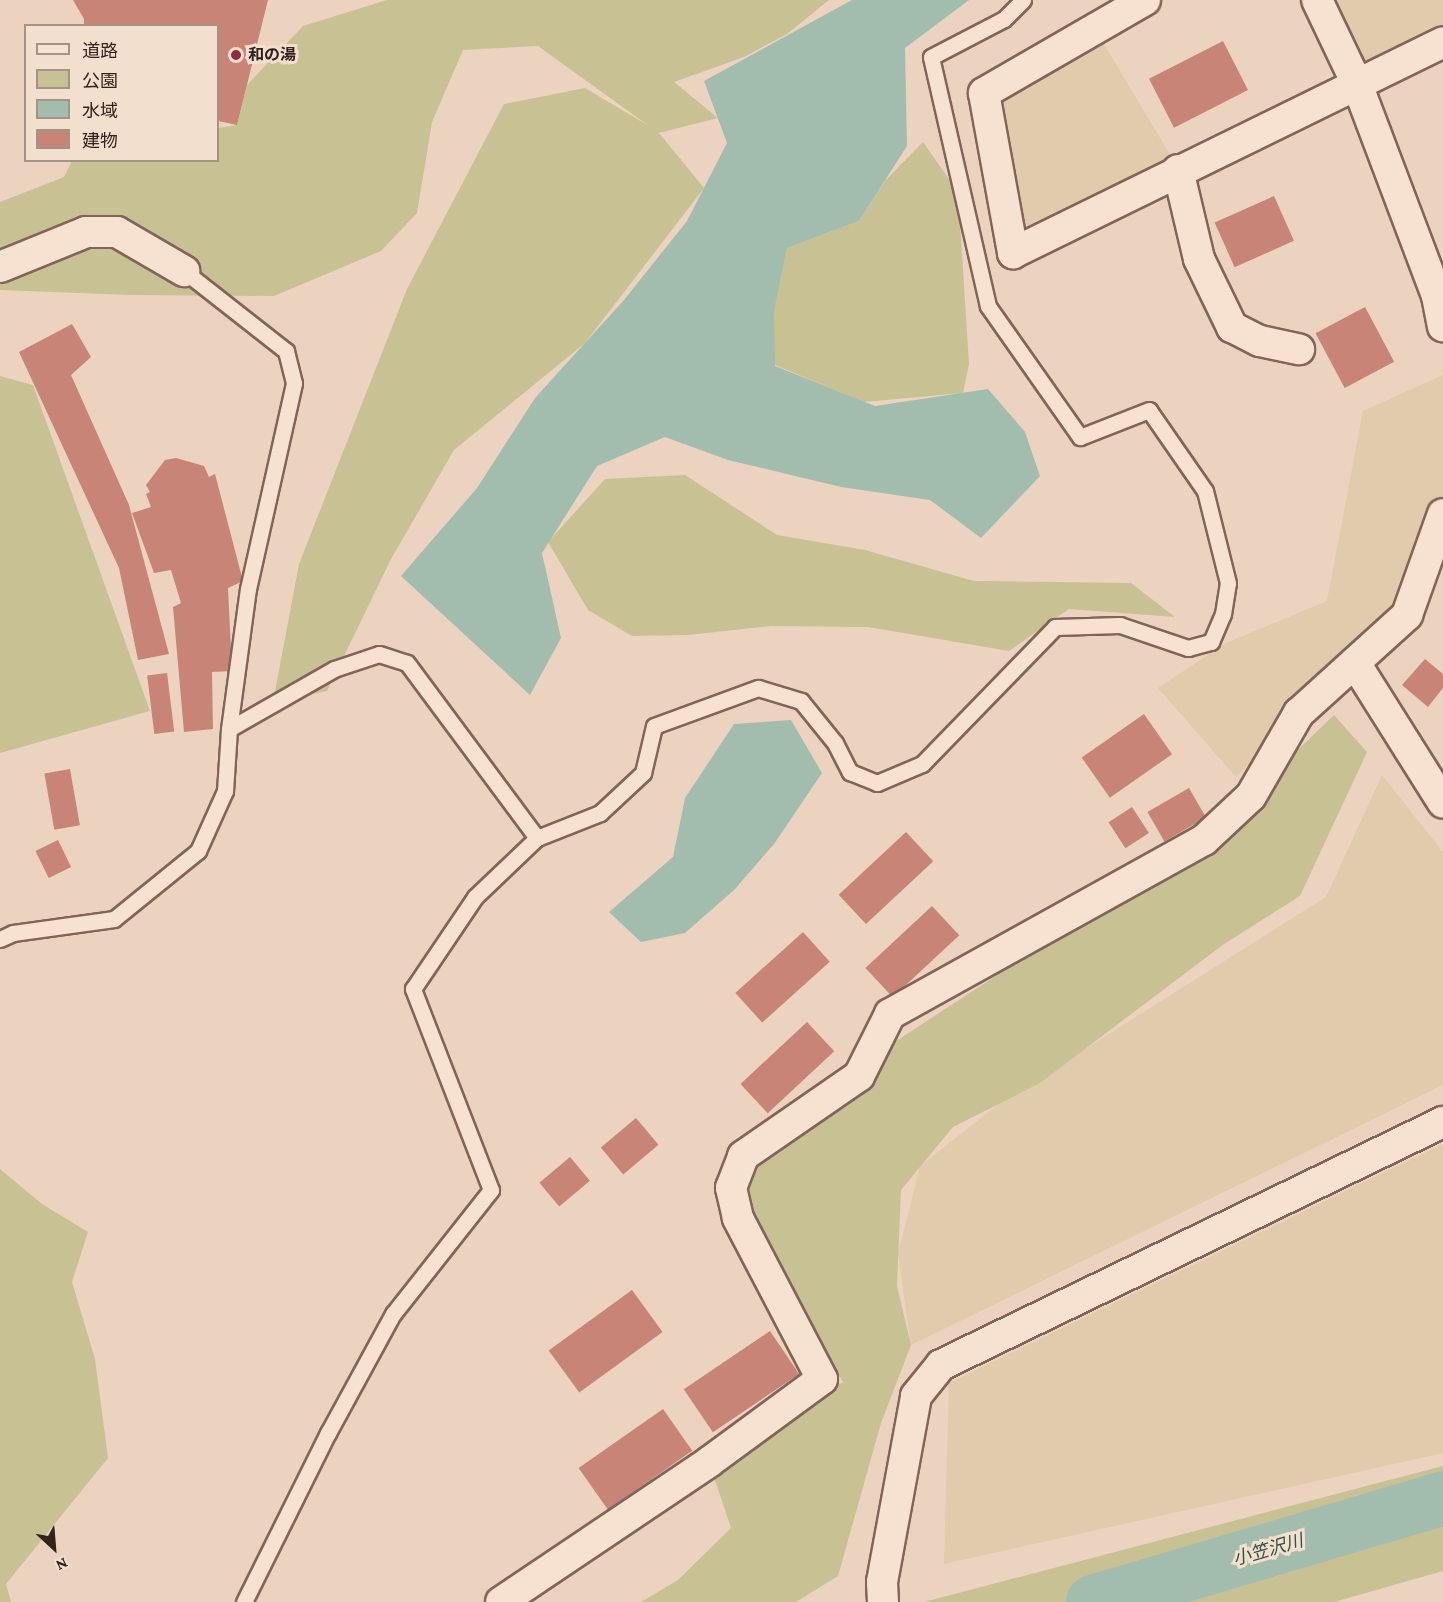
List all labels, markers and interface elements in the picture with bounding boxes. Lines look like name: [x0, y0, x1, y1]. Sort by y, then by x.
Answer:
legend: [24, 24, 219, 162]
text: 道路: [82, 41, 118, 61]
place label: 和の湯: [248, 45, 296, 65]
marker: 和の湯: [229, 48, 243, 62]
text: 公園: [82, 71, 118, 91]
text: 水域: [82, 101, 118, 121]
text: 建物: [82, 131, 118, 151]
north arrow: [24, 1518, 84, 1578]
water label: 小笠沢川: [1230, 1530, 1306, 1570]
text: N: [53, 1555, 71, 1575]

